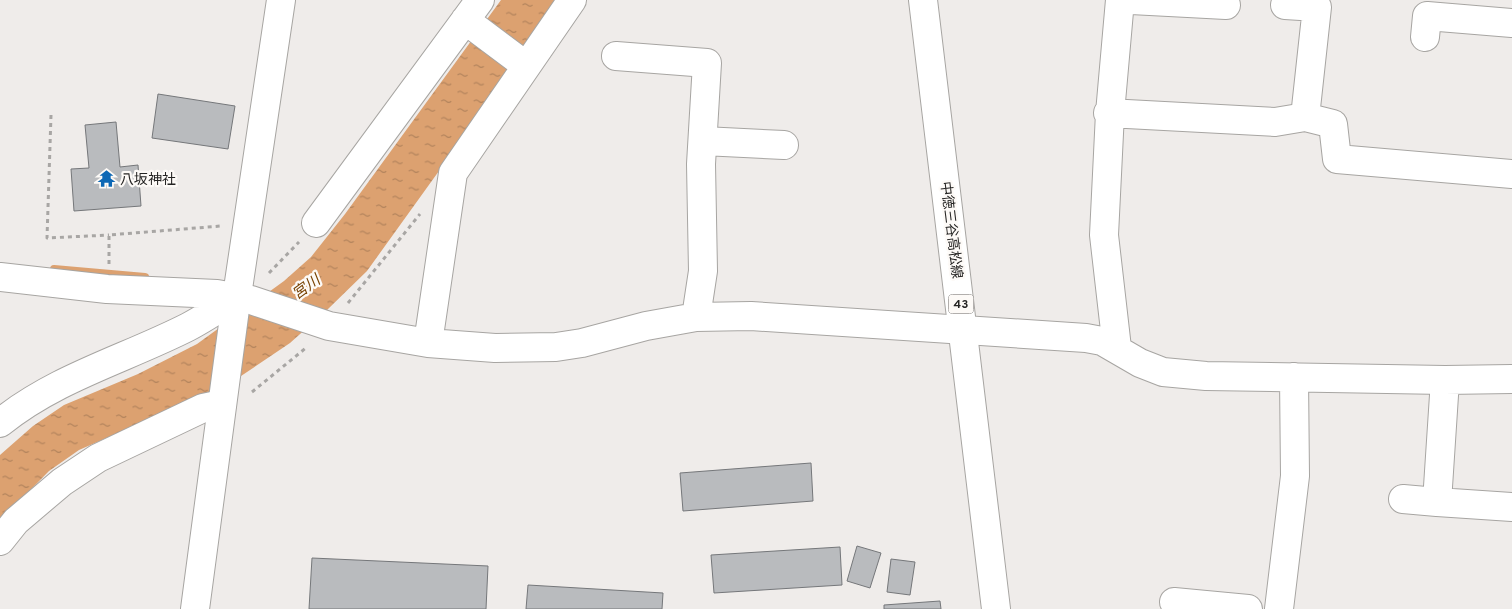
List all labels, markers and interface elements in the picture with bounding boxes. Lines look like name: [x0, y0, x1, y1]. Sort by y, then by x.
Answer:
temple icon: 八坂神社: [96, 169, 116, 189]
place label: 八坂神社: [120, 172, 176, 189]
street label: 中徳三谷高松線: [936, 181, 965, 280]
water label: 宮川: [289, 271, 326, 305]
road number: 43: [948, 294, 974, 314]

